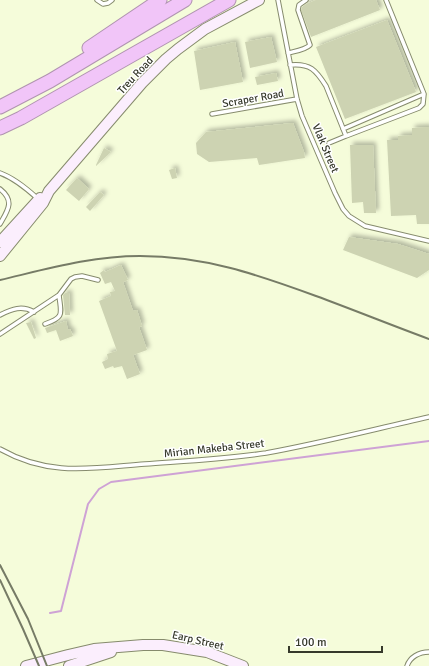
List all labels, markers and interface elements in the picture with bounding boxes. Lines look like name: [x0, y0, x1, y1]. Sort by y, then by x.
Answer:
street label: Treu Road: [115, 54, 156, 97]
street label: Scraper Road: [221, 87, 285, 110]
street label: Vlak Street: [309, 122, 342, 175]
street label: Mirian Makeba Street: [163, 437, 265, 460]
street label: Earp Street: [171, 628, 225, 653]
scale bar: [289, 628, 382, 654]
text: 100 m: [295, 635, 327, 650]

